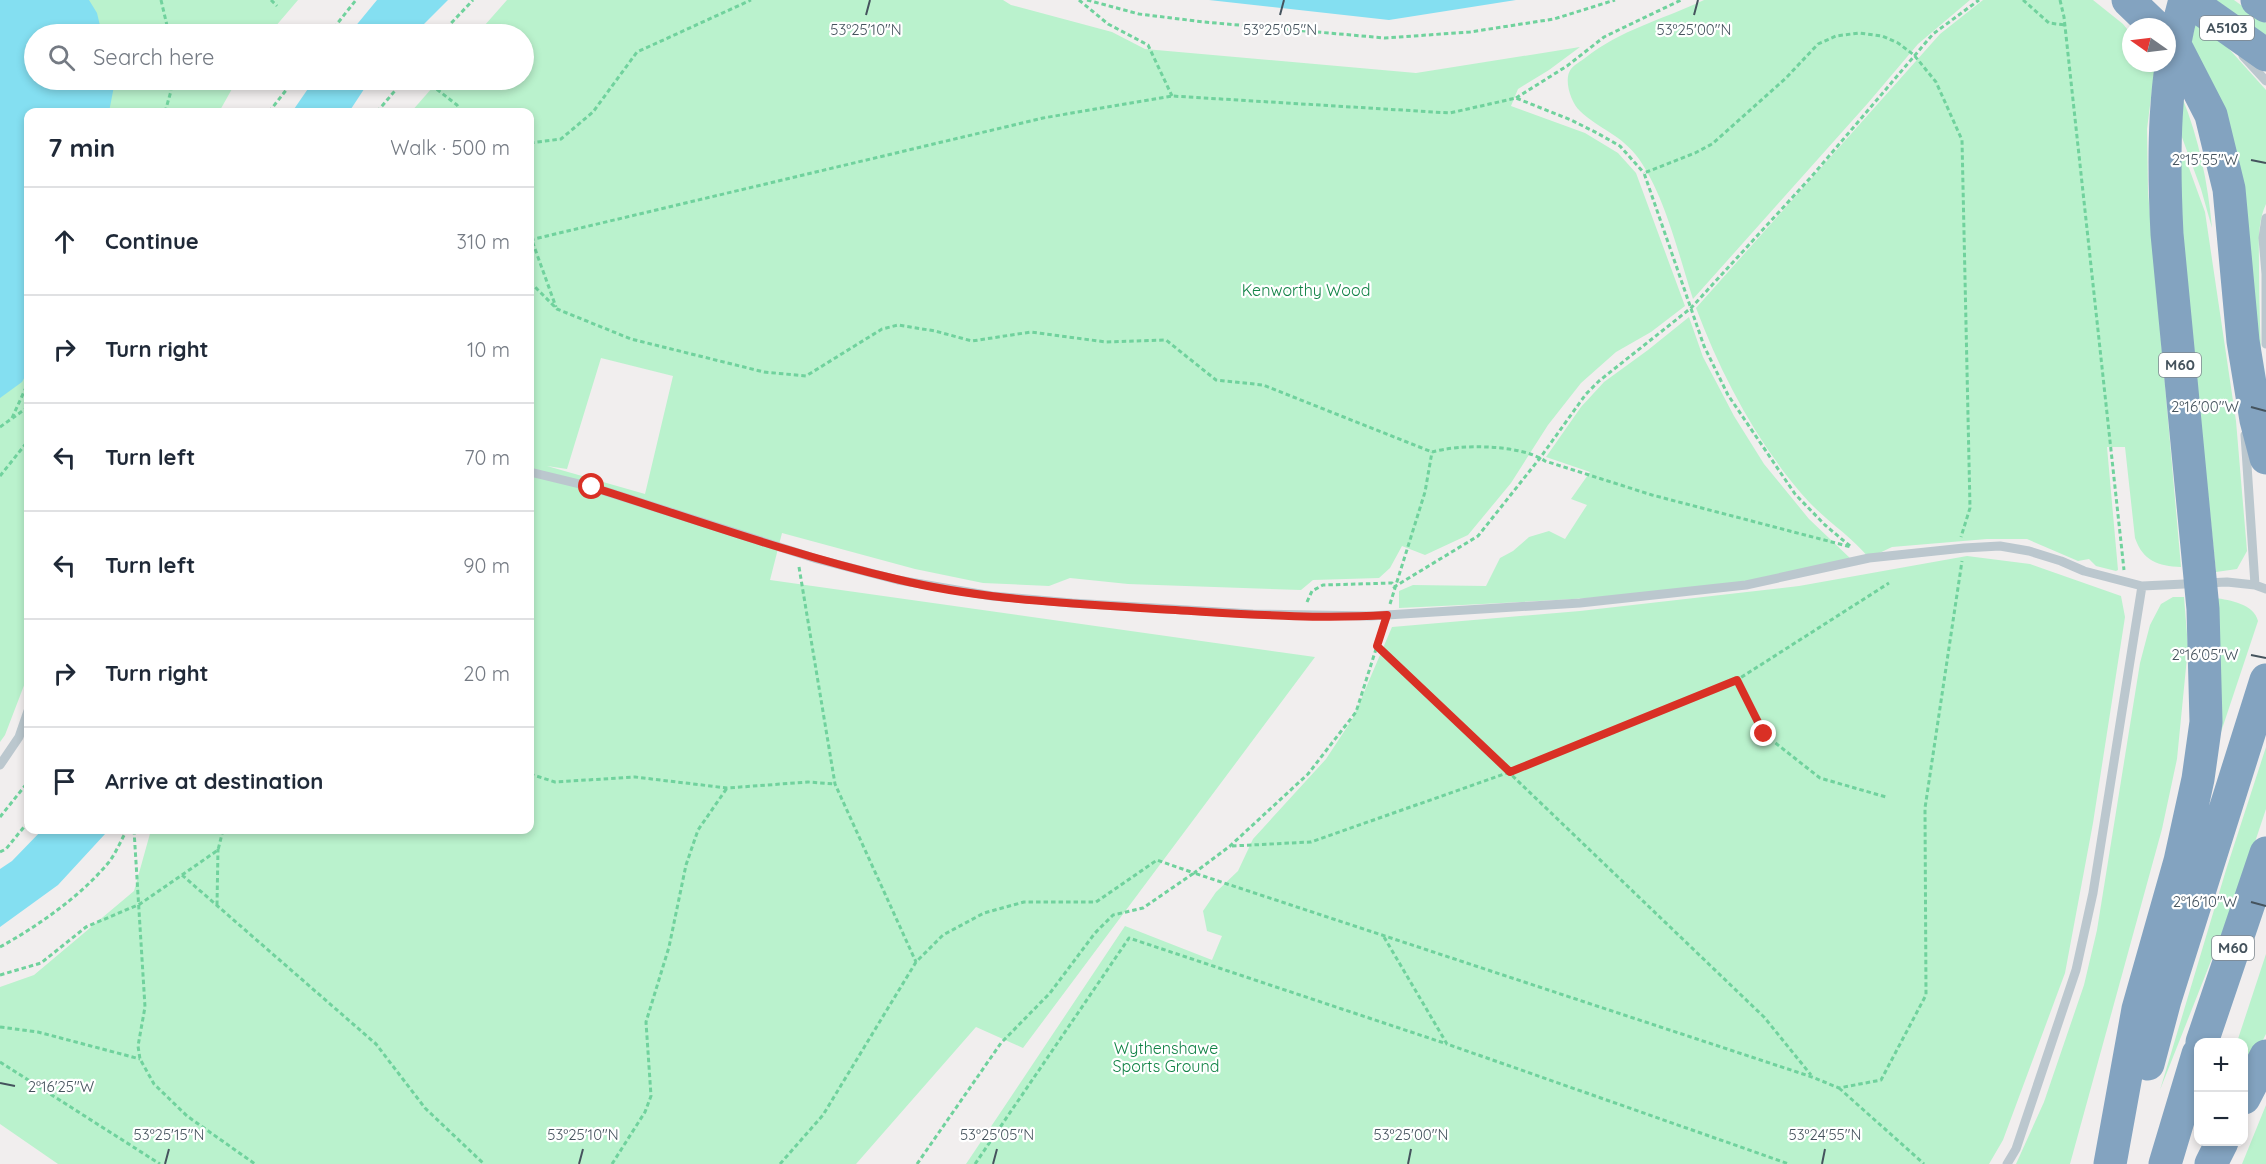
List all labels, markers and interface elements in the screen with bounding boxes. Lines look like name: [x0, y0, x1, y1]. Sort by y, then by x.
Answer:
road number: A5103: [2200, 16, 2254, 40]
north arrow: [2122, 18, 2176, 72]
text: 53°25'10"N: [830, 20, 902, 39]
text: 53°25'05"N: [1243, 20, 1317, 39]
text: 53°25'00"N: [1657, 20, 1731, 39]
search box: [24, 24, 534, 90]
icon: search: [45, 41, 78, 74]
text: Search here: [93, 43, 214, 71]
text: 7 min: [48, 131, 115, 164]
text: Walk · 500 m: [390, 135, 510, 160]
text: 2°15'55"W: [2172, 150, 2239, 169]
icon: ahead: [48, 225, 81, 258]
text: Continue: [105, 227, 199, 255]
text: 310 m: [457, 229, 510, 254]
park label: Kenworthy Wood: [1242, 280, 1370, 300]
icon: right: [48, 333, 81, 366]
text: Turn right: [105, 335, 209, 363]
text: 10 m: [467, 337, 510, 362]
road number: M60: [2159, 353, 2201, 377]
text: 2°16'00"W: [2171, 397, 2239, 416]
icon: left: [48, 441, 81, 474]
text: Turn left: [105, 443, 195, 471]
text: 70 m: [464, 445, 510, 470]
route start: [578, 473, 604, 499]
icon: left: [48, 549, 81, 582]
text: Turn left: [105, 551, 195, 579]
text: 90 m: [463, 553, 510, 578]
text: 2°16'05"W: [2171, 645, 2239, 664]
icon: right: [48, 657, 81, 690]
text: Turn right: [105, 659, 209, 687]
text: 20 m: [463, 661, 510, 686]
route end: [1750, 720, 1776, 746]
icon: arrive: [48, 765, 81, 798]
text: Arrive at destination: [105, 767, 323, 795]
text: 2°16'10"W: [2173, 892, 2238, 911]
road number: M60: [2212, 936, 2254, 960]
park label: Wythenshawe Sports Ground: [1113, 1038, 1219, 1076]
map controls: [2194, 1038, 2248, 1146]
button: +: [2194, 1038, 2248, 1092]
text: 2°16'25"W: [28, 1077, 95, 1096]
button: −: [2194, 1092, 2248, 1146]
text: 53°25'15"N: [134, 1125, 204, 1144]
text: 53°25'10"N: [547, 1125, 619, 1144]
text: 53°25'05"N: [960, 1125, 1034, 1144]
text: 53°25'00"N: [1374, 1125, 1448, 1144]
text: 53°24'55"N: [1789, 1125, 1861, 1144]

